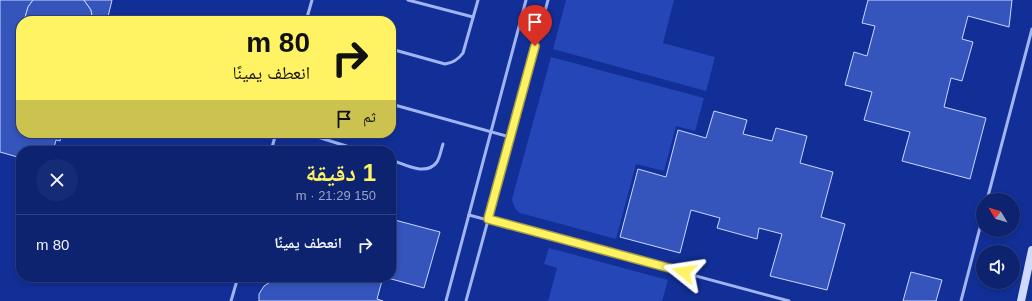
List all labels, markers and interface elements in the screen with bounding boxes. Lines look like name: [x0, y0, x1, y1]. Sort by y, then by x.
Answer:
pin: [518, 5, 552, 46]
icon: arrive: [524, 11, 546, 33]
text: 80 m: [246, 27, 310, 58]
icon: right: [324, 32, 376, 84]
text: انعطف يمينًا: [232, 63, 310, 83]
icon: arrive: [333, 108, 355, 130]
text: ثم: [363, 108, 376, 125]
button: close: [36, 159, 78, 201]
text: 1 دقيقة: [306, 159, 376, 186]
text: 150 m · 21:29: [296, 188, 376, 203]
north arrow: [976, 193, 1020, 237]
map controls: [976, 193, 1020, 289]
text: انعطف يمينًا: [274, 234, 342, 251]
icon: right: [354, 234, 376, 256]
text: 80 m: [36, 236, 69, 253]
button: sound: [976, 245, 1020, 289]
position arrow: [663, 251, 705, 293]

